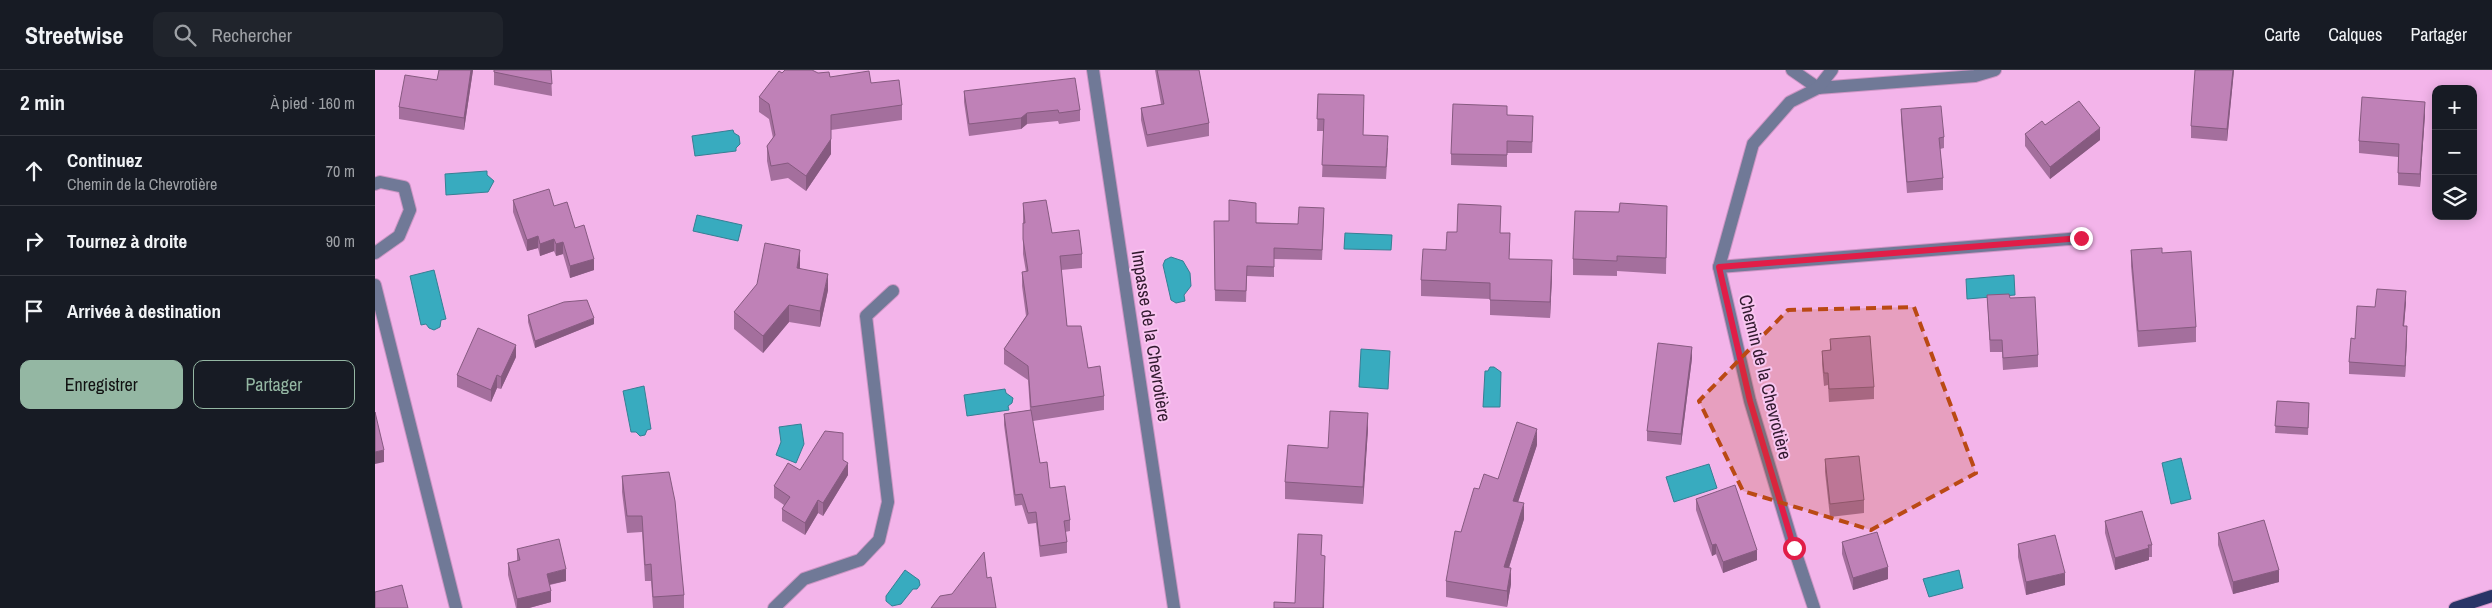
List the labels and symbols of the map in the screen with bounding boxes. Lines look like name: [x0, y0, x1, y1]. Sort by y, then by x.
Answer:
route end: [2070, 227, 2093, 250]
street label: Impasse de la Chevrotière: [1126, 248, 1177, 423]
street label: Chemin de la Chevrotière: [1733, 292, 1798, 462]
route start: [1783, 537, 1806, 560]

